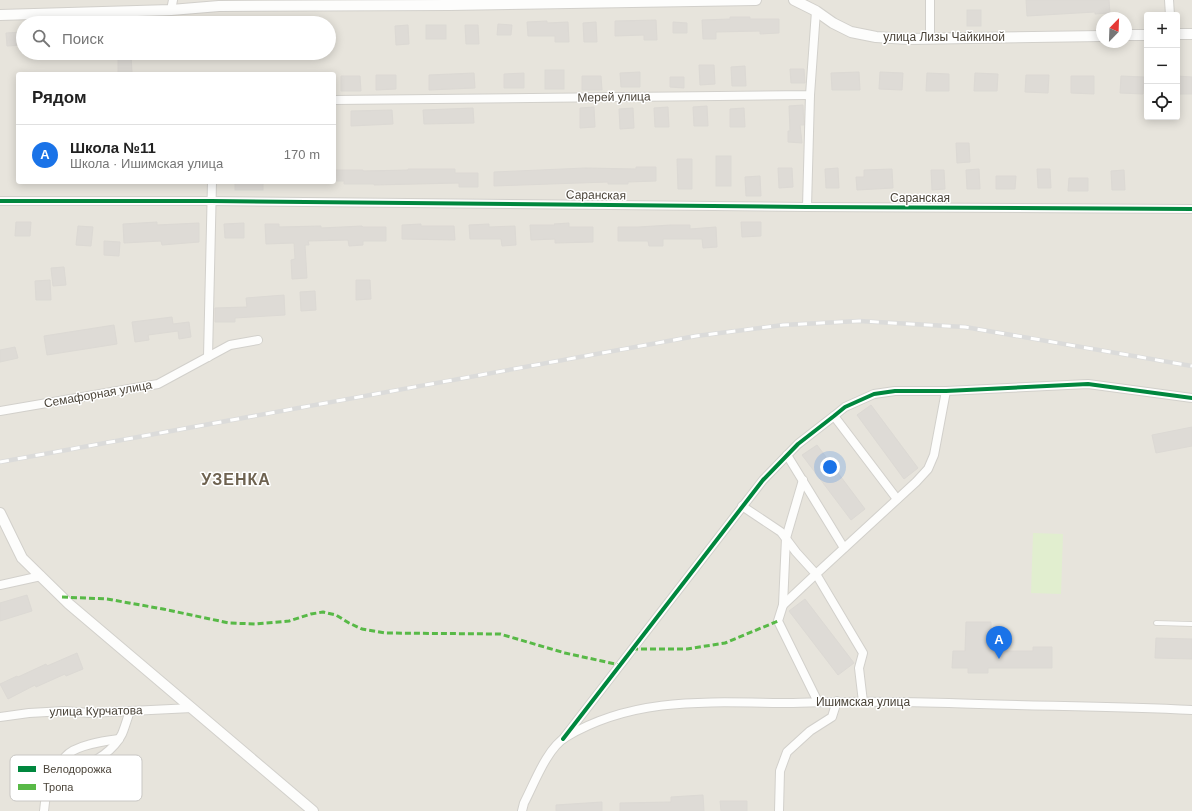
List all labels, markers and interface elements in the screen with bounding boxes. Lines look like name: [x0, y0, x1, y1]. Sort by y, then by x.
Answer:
north arrow: [1096, 12, 1132, 48]
map controls: [1144, 12, 1180, 120]
button: +: [1144, 12, 1180, 48]
search box: [16, 16, 336, 60]
icon: search: [30, 27, 52, 49]
text: Поиск: [62, 30, 104, 47]
street label: улица Лизы Чайкиной: [883, 30, 1005, 44]
button: −: [1144, 48, 1180, 84]
button: locate: [1144, 84, 1180, 120]
text: Рядом: [32, 88, 87, 107]
street label: Мерей улица: [577, 89, 651, 105]
text: Школа №11: [70, 139, 156, 156]
text: A: [40, 147, 50, 162]
text: 170 m: [284, 147, 320, 162]
text: Школа · Ишимская улица: [70, 156, 223, 171]
street label: Саранская: [566, 187, 626, 203]
street label: Саранская: [890, 191, 950, 205]
street label: Семафорная улица: [43, 378, 154, 410]
your location: [820, 457, 840, 477]
district label: УЗЕНКА: [201, 471, 271, 488]
pin: A: [986, 626, 1012, 659]
street label: Ишимская улица: [816, 695, 910, 709]
street label: улица Курчатова: [49, 703, 143, 719]
legend: [10, 755, 142, 801]
text: Велодорожка: [43, 763, 113, 775]
text: Тропа: [43, 781, 74, 793]

